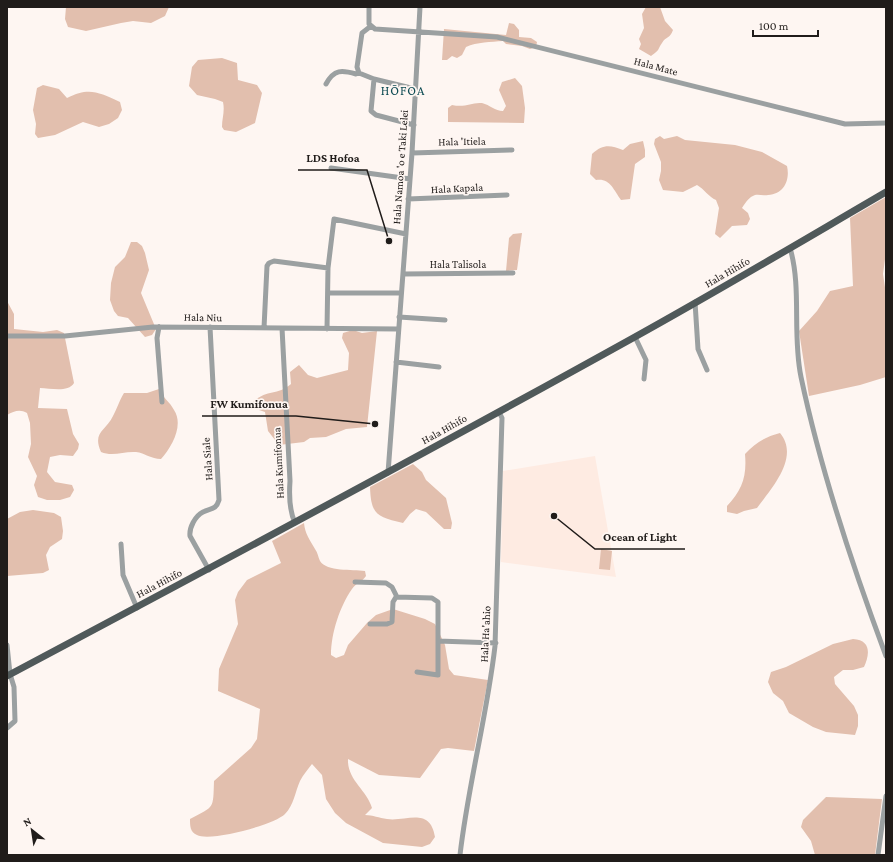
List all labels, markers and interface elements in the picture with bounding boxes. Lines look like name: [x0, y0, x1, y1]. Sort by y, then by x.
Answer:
scale bar: [753, 12, 818, 38]
text: 100 m: [759, 19, 789, 33]
street label: Hala Mate: [633, 54, 679, 78]
district label: HŌFOA: [381, 83, 425, 98]
street label: Hala Namoa 'o e Taki Lelei: [390, 109, 410, 225]
street label: Hala 'Itiela: [438, 135, 486, 147]
callout: LDS Hofoa: [298, 146, 367, 170]
text: LDS Hofoa: [306, 151, 360, 165]
street label: Hala Kapala: [430, 181, 484, 196]
street label: Hala Hihifo: [702, 254, 752, 290]
street label: Hala Talisola: [430, 258, 486, 270]
street label: Hala Niu: [184, 311, 222, 323]
callout: FW Kumifonua: [202, 392, 296, 416]
text: FW Kumifonua: [210, 397, 288, 411]
street label: Hala Hihifo: [419, 411, 469, 446]
street label: Hala Kumifonua: [270, 427, 286, 499]
street label: Hala Siale: [199, 437, 214, 481]
callout: Ocean of Light: [595, 525, 685, 549]
text: Ocean of Light: [603, 530, 678, 544]
street label: Hala Hihifo: [134, 566, 184, 600]
street label: Hala Ha'ahio: [478, 605, 492, 663]
north arrow: [12, 810, 52, 850]
text: N: [21, 814, 34, 828]

